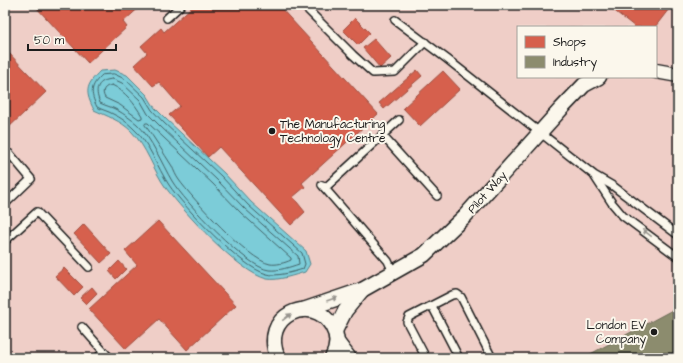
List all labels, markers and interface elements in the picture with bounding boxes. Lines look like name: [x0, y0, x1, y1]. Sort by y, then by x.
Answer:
scale bar: [28, 26, 116, 52]
legend: [517, 26, 657, 78]
text: 50 m: [34, 32, 65, 49]
text: Shops: [553, 34, 586, 51]
text: Industry: [553, 54, 598, 72]
place label: The Manufacturing Technology Centre: [280, 116, 386, 148]
marker: The Manufacturing Technology Centre: [267, 126, 277, 136]
street label: Pilot Way: [464, 167, 512, 218]
one-way arrow: [641, 229, 652, 238]
one-way arrow: [327, 296, 339, 302]
one-way arrow: [281, 313, 292, 321]
place label: London EV Company: [587, 317, 646, 349]
marker: London EV Company: [649, 327, 659, 337]

